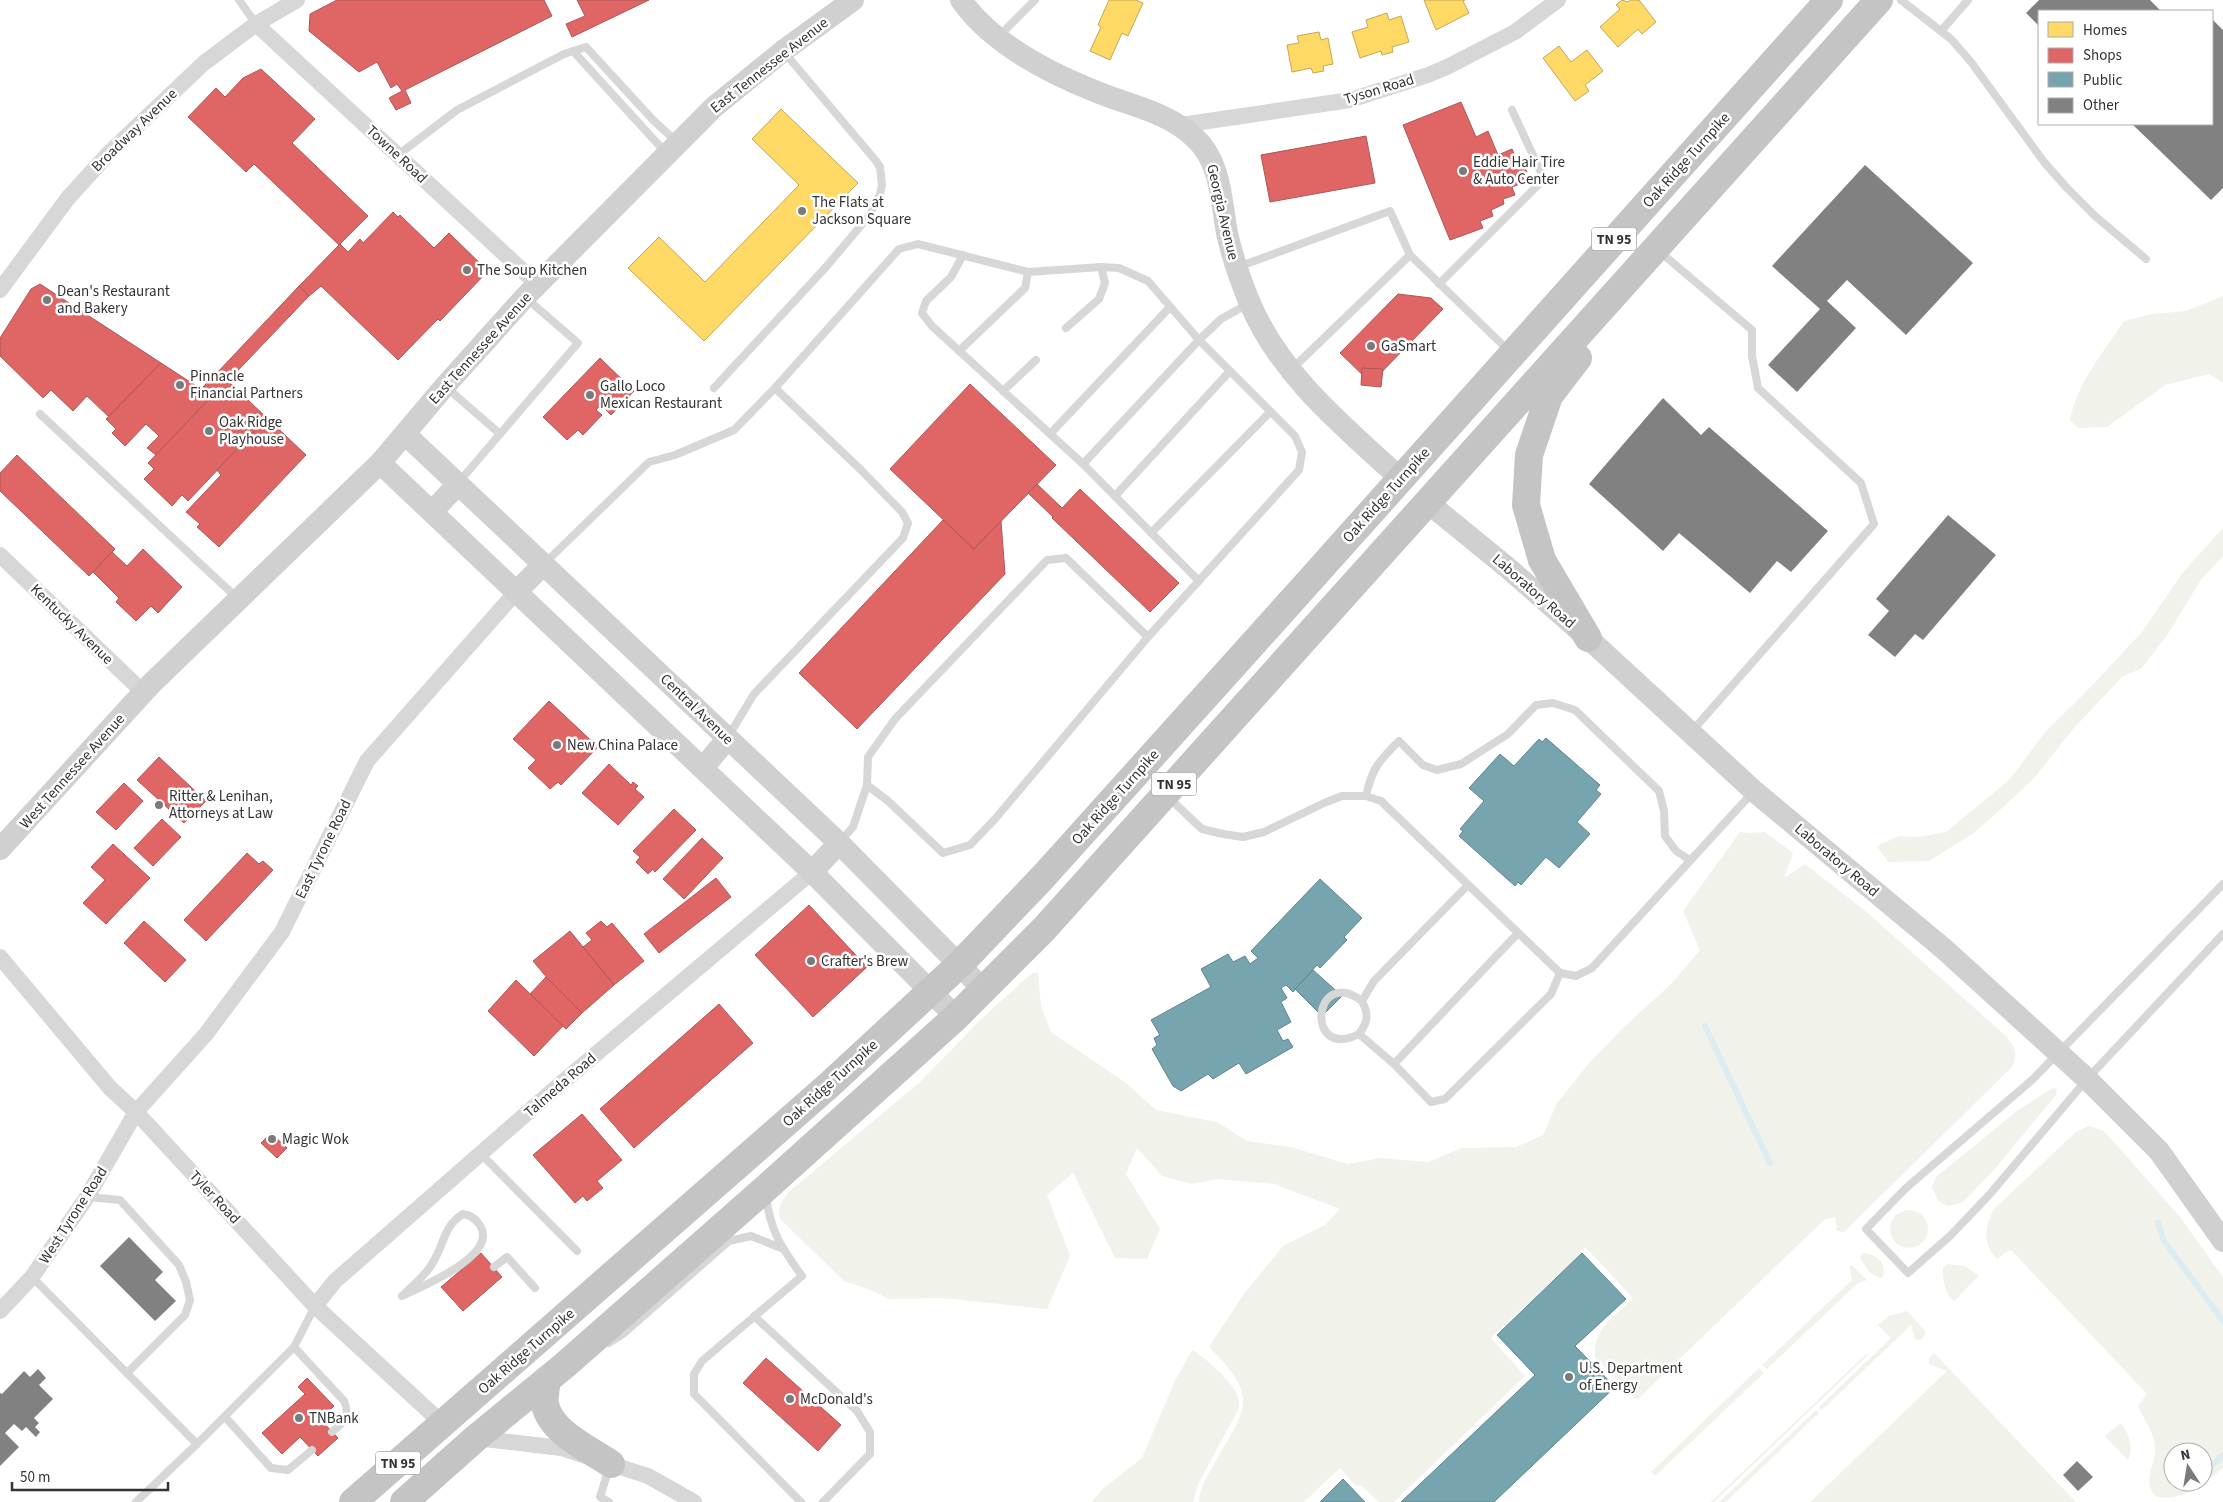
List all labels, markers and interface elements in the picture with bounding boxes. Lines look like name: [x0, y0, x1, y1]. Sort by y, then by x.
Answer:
legend: [2038, 10, 2213, 125]
street label: East Tennessee Avenue: [706, 13, 833, 118]
text: Homes: [2083, 20, 2127, 41]
text: Shops: [2083, 45, 2122, 66]
street label: Tyson Road: [1341, 69, 1417, 110]
text: Public: [2083, 70, 2122, 91]
street label: Broadway Avenue: [87, 84, 182, 177]
text: Other: [2083, 95, 2120, 116]
street label: Oak Ridge Turnpike: [1638, 108, 1735, 213]
street label: Towne Road: [361, 121, 432, 188]
place label: Eddie Hair Tire & Auto Center: [1473, 152, 1565, 190]
street label: Georgia Avenue: [1201, 162, 1244, 262]
marker: Eddie Hair Tire & Auto Center: [1457, 165, 1469, 177]
place label: The Flats at Jackson Square: [812, 192, 911, 230]
marker: The Flats at Jackson Square: [796, 205, 808, 217]
road number: TN 95: [1592, 228, 1636, 250]
place label: The Soup Kitchen: [477, 260, 587, 281]
marker: The Soup Kitchen: [461, 264, 473, 276]
place label: Dean's Restaurant and Bakery: [57, 281, 170, 319]
street label: East Tennessee Avenue: [424, 288, 537, 409]
marker: Dean's Restaurant and Bakery: [41, 294, 53, 306]
place label: GaSmart: [1381, 336, 1436, 357]
marker: GaSmart: [1365, 340, 1377, 352]
place label: Pinnacle Financial Partners: [190, 366, 303, 404]
place label: Gallo Loco Mexican Restaurant: [600, 376, 722, 414]
marker: Pinnacle Financial Partners: [174, 379, 186, 391]
marker: Gallo Loco Mexican Restaurant: [584, 389, 596, 401]
place label: Oak Ridge Playhouse: [219, 412, 284, 450]
marker: Oak Ridge Playhouse: [203, 425, 215, 437]
street label: Oak Ridge Turnpike: [1338, 443, 1435, 548]
street label: Laboratory Road: [1487, 549, 1580, 634]
street label: Kentucky Avenue: [26, 579, 118, 669]
street label: Central Avenue: [655, 669, 738, 750]
street label: West Tennessee Avenue: [15, 709, 130, 833]
place label: New China Palace: [567, 735, 678, 756]
marker: New China Palace: [551, 739, 563, 751]
street label: Oak Ridge Turnpike: [1067, 745, 1164, 850]
road number: TN 95: [1152, 772, 1196, 796]
place label: Ritter & Lenihan, Attorneys at Law: [169, 786, 273, 824]
street label: East Tyrone Road: [290, 796, 357, 902]
marker: Ritter & Lenihan, Attorneys at Law: [153, 799, 165, 811]
street label: Laboratory Road: [1790, 819, 1883, 902]
place label: Crafter's Brew: [821, 951, 908, 972]
marker: Crafter's Brew: [805, 955, 817, 967]
street label: Oak Ridge Turnpike: [778, 1035, 883, 1132]
street label: Talmeda Road: [520, 1048, 601, 1123]
place label: Magic Wok: [282, 1129, 349, 1150]
marker: Magic Wok: [266, 1133, 278, 1145]
street label: West Tyrone Road: [34, 1163, 113, 1268]
street label: Tyler Road: [184, 1166, 245, 1229]
street label: Oak Ridge Turnpike: [473, 1303, 579, 1399]
place label: U.S. Department of Energy: [1579, 1358, 1683, 1396]
marker: U.S. Department of Energy: [1563, 1371, 1575, 1383]
place label: McDonald's: [800, 1389, 873, 1410]
marker: McDonald's: [784, 1393, 796, 1405]
place label: TNBank: [309, 1408, 359, 1429]
marker: TNBank: [293, 1412, 305, 1424]
north arrow: [2163, 1442, 2213, 1492]
text: N: [2179, 1445, 2192, 1466]
road number: TN 95: [376, 1452, 420, 1475]
scale bar: [12, 1460, 169, 1492]
text: 50 m: [20, 1467, 50, 1488]

